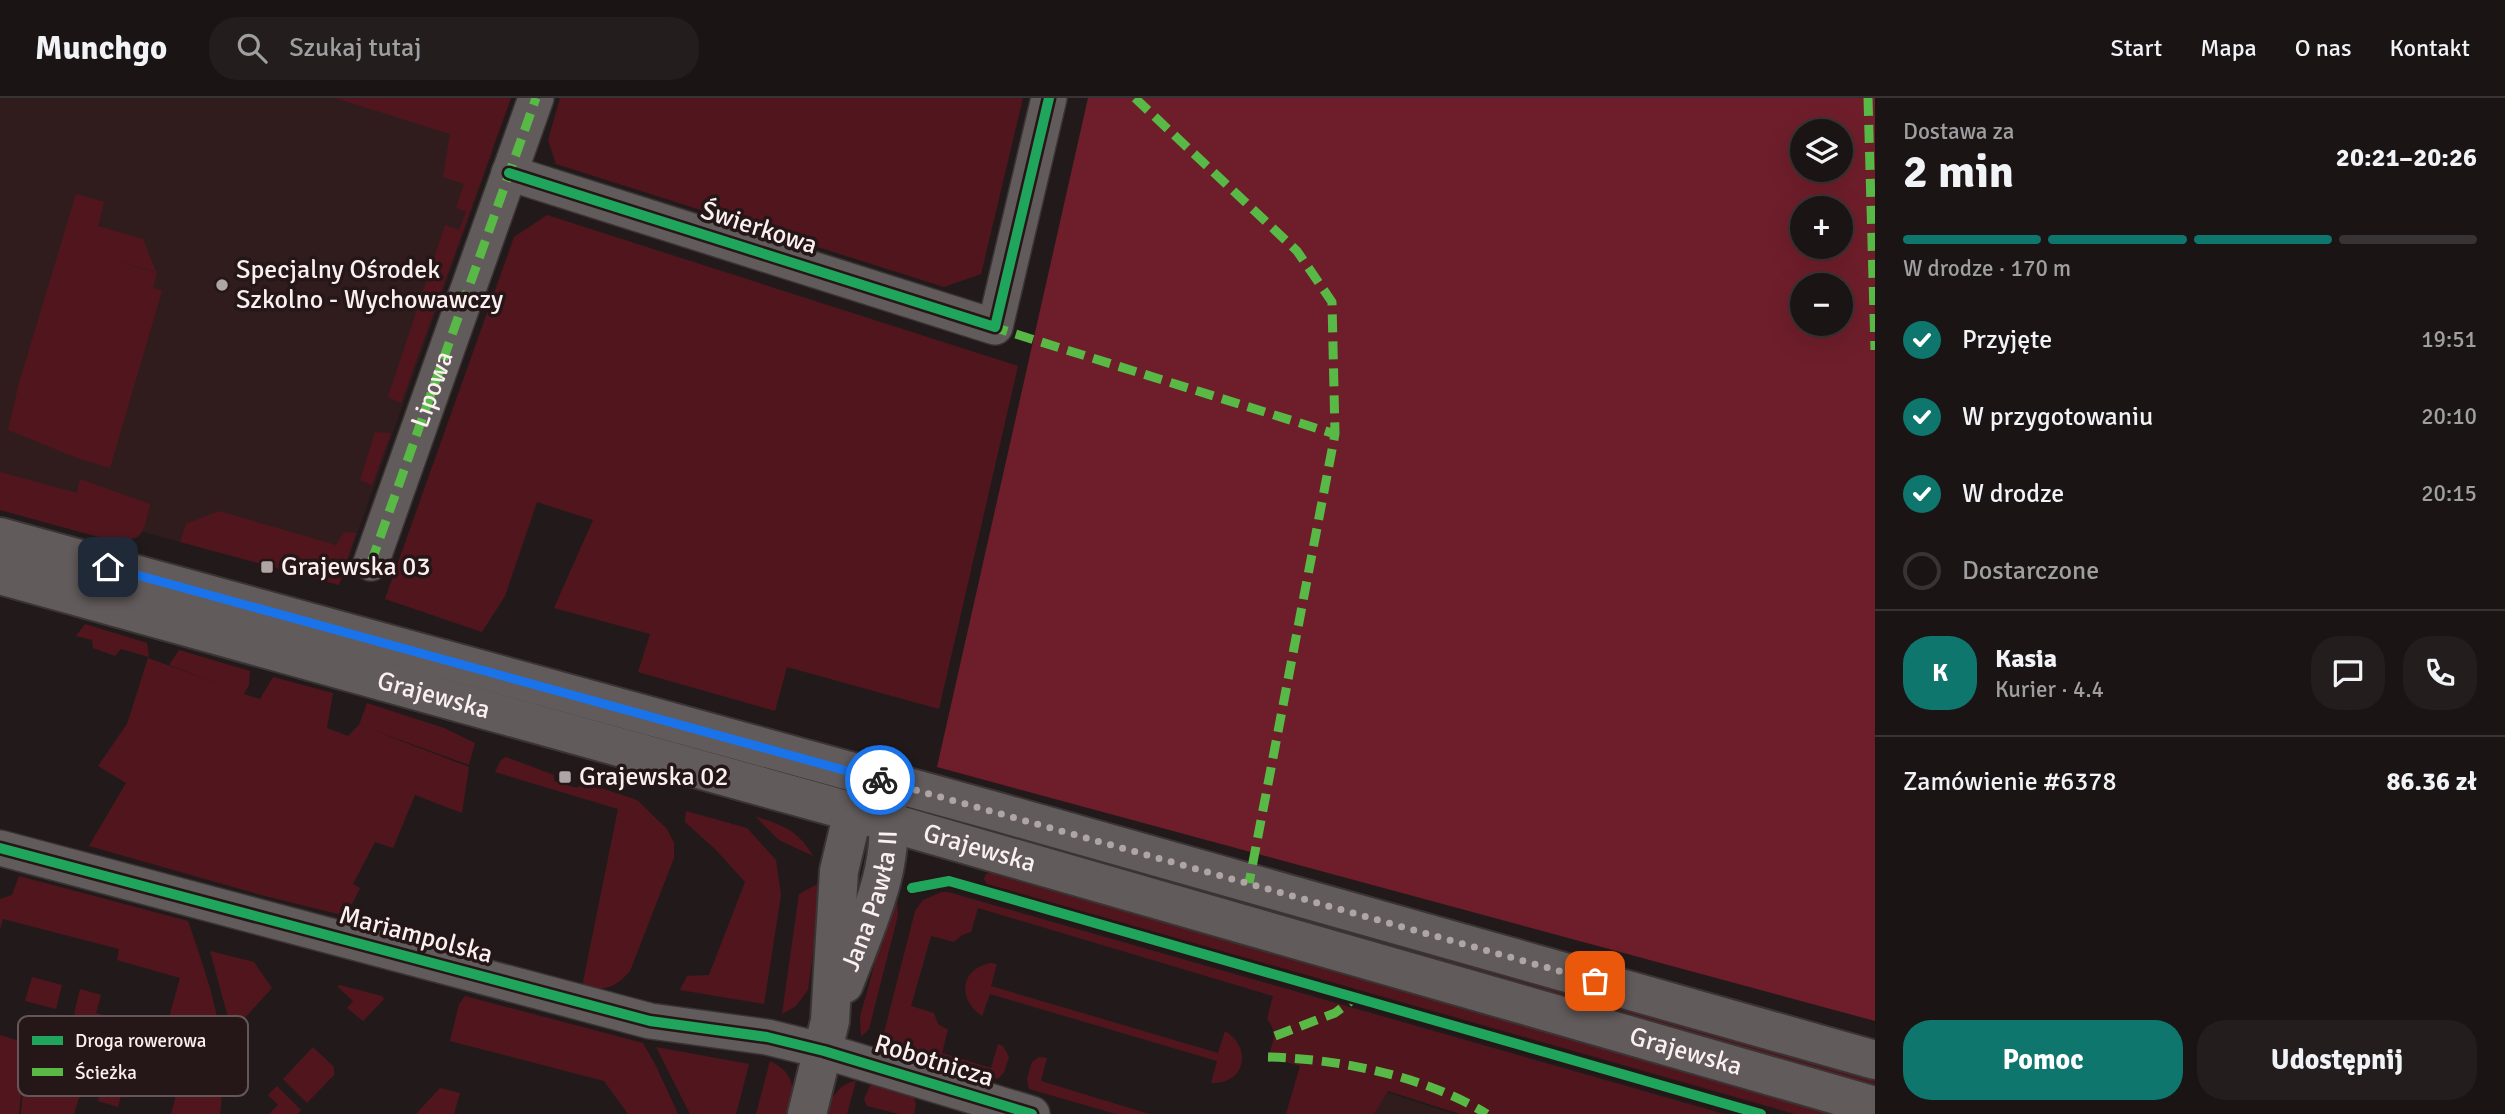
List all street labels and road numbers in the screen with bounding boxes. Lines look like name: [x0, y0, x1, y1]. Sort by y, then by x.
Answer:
street label: Świerkowa: [697, 194, 821, 262]
street label: Lipowa: [404, 347, 461, 432]
street label: Grajewska: [374, 665, 494, 726]
street label: Grajewska: [920, 817, 1040, 880]
street label: Jana Pawła II: [834, 830, 905, 976]
street label: Mariampolska: [336, 899, 496, 971]
street label: Grajewska: [1626, 1020, 1746, 1083]
street label: Robotnicza: [870, 1028, 998, 1094]

